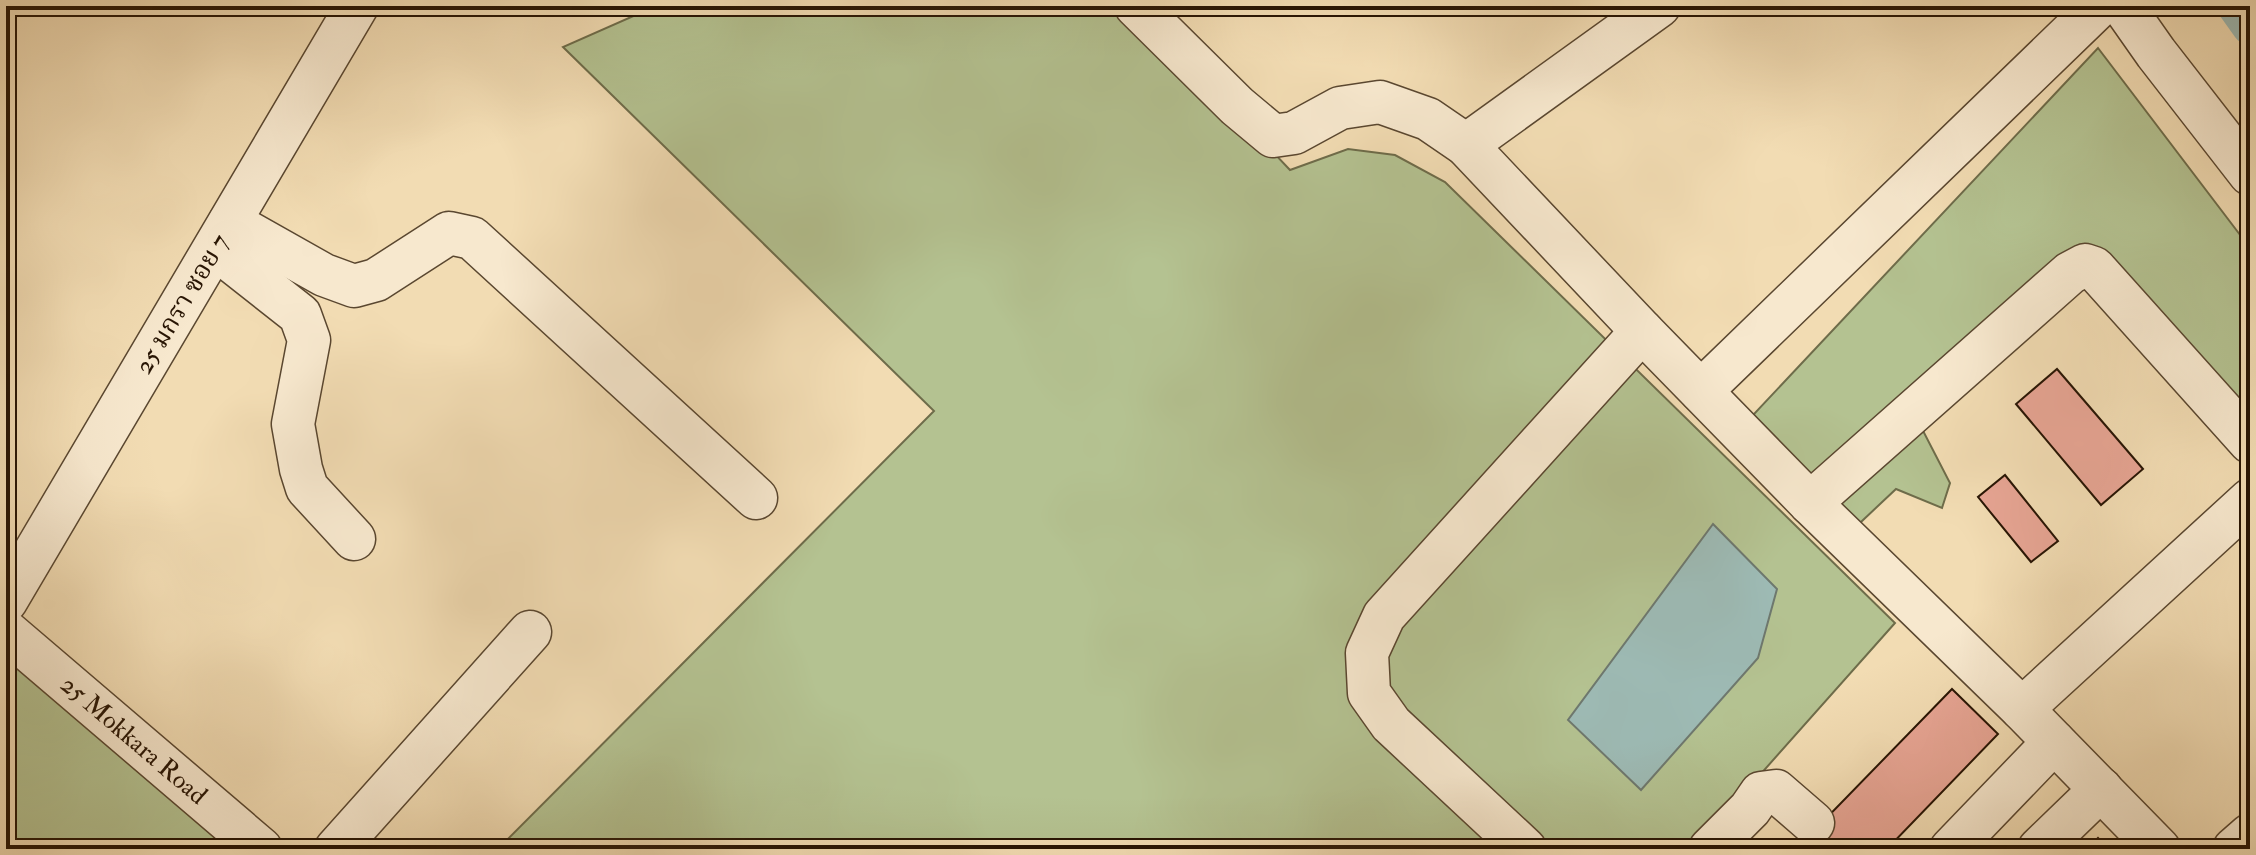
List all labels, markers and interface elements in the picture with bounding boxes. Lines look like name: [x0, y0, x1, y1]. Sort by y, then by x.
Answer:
street label: 25 มกรา ซอย 7: [128, 228, 236, 380]
street label: 25 Mokkara Road: [54, 669, 214, 812]

